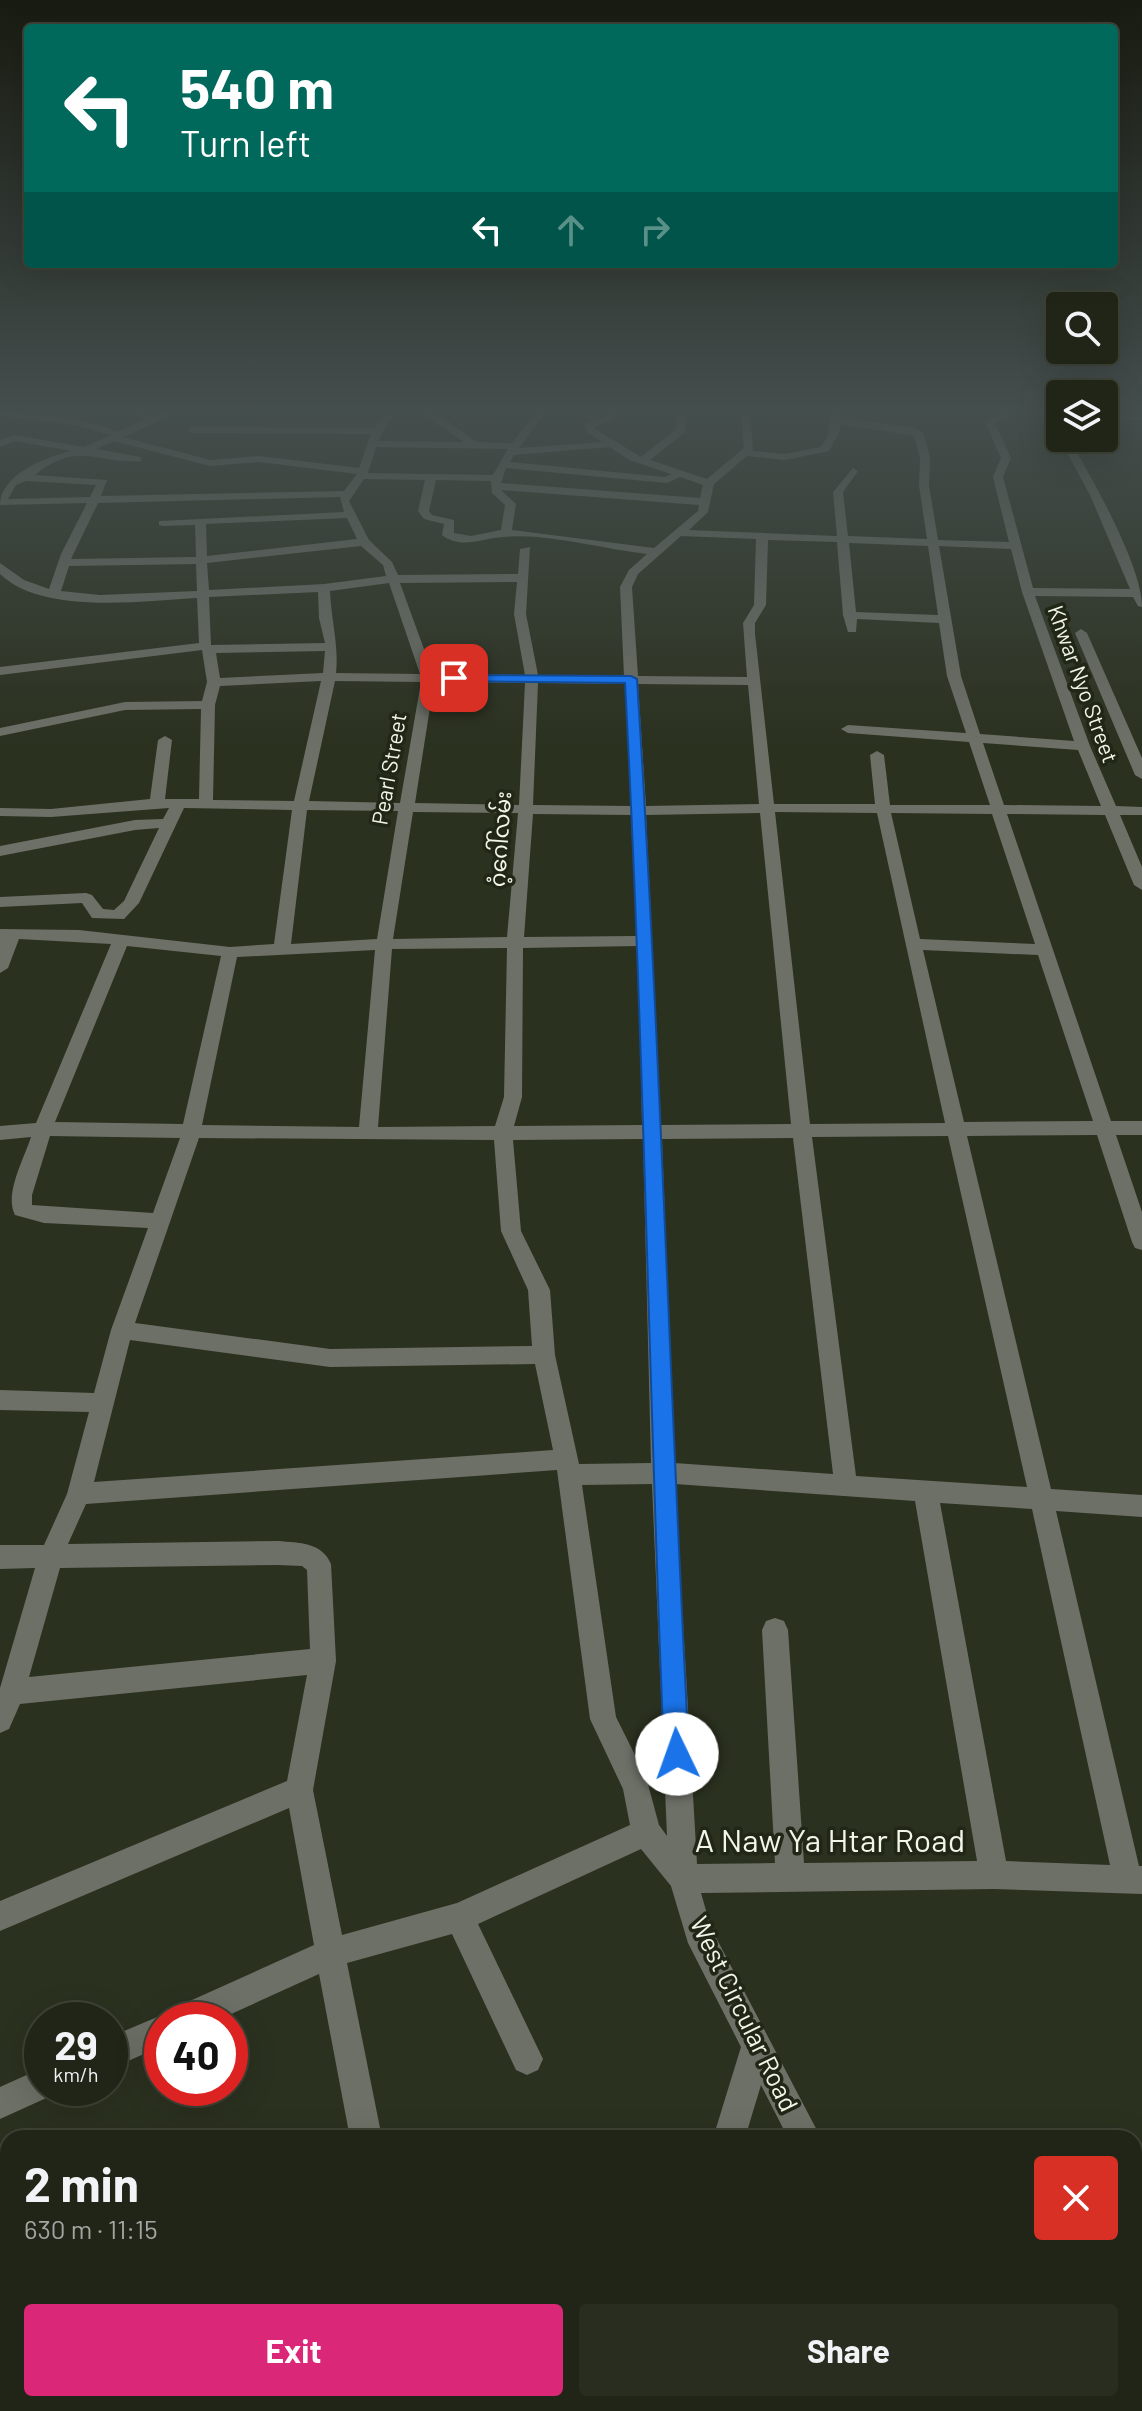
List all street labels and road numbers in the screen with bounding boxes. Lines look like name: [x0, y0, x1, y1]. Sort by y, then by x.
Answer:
street label: Khwar Nyo Street: [1043, 601, 1124, 766]
street label: Pearl Street: [365, 711, 411, 827]
street label: ဂံ့ဂေါ်လမ်း: [482, 790, 519, 888]
street label: A Naw Ya Htar Road: [695, 1820, 965, 1858]
street label: West Circular Road: [685, 1911, 806, 2116]

